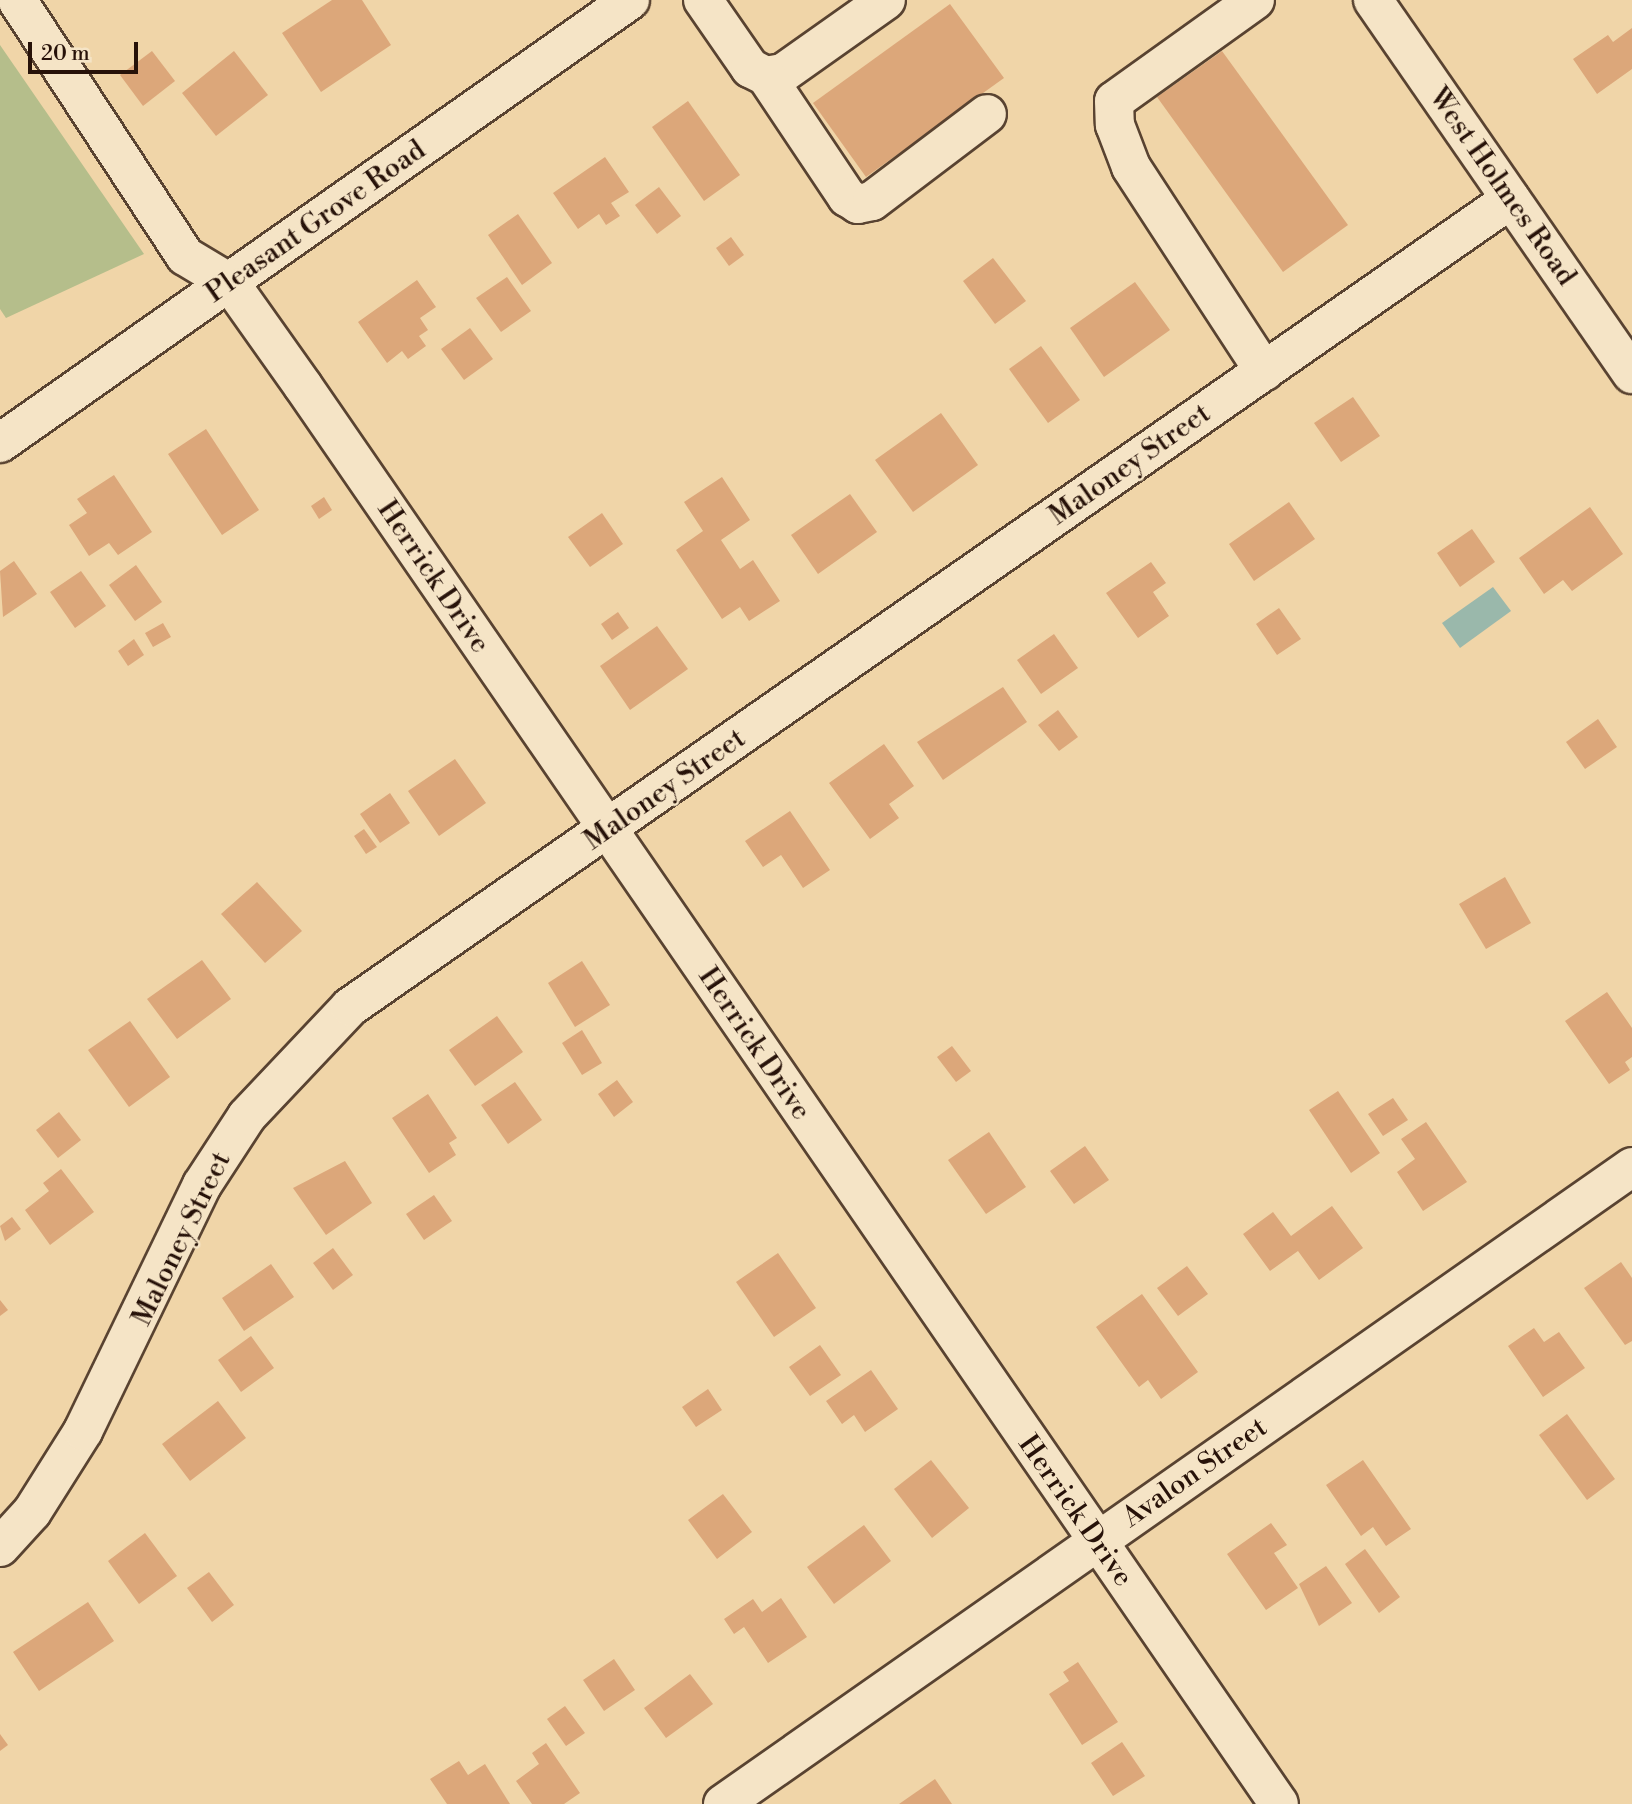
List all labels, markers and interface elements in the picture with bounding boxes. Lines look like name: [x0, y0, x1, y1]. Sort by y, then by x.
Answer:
scale bar: [32, 28, 142, 72]
text: 20 m: [41, 41, 90, 67]
street label: West Holmes Road: [1421, 82, 1583, 292]
street label: Pleasant Grove Road: [200, 134, 432, 310]
street label: Maloney Street: [1043, 397, 1217, 533]
street label: Herrick Drive: [370, 494, 496, 660]
street label: Maloney Street: [578, 722, 752, 858]
street label: Herrick Drive: [691, 961, 817, 1127]
street label: Maloney Street: [125, 1147, 239, 1331]
street label: Avalon Street: [1116, 1411, 1274, 1535]
street label: Herrick Drive: [1010, 1429, 1140, 1593]

